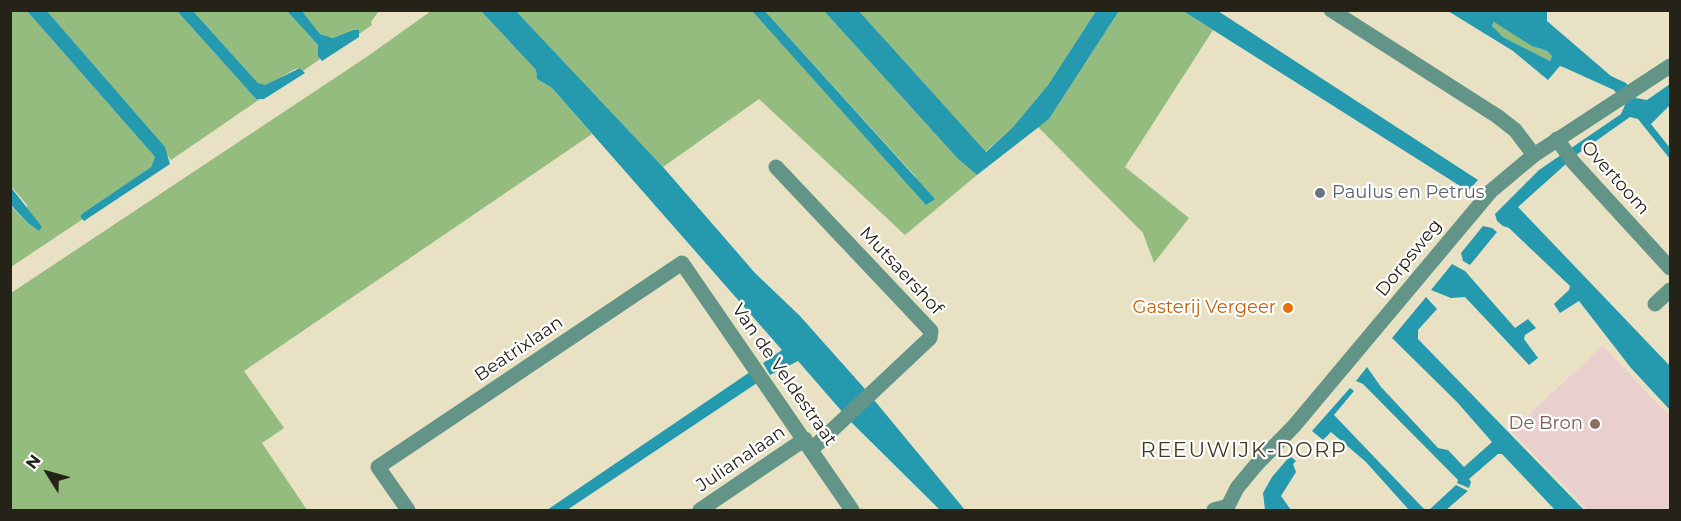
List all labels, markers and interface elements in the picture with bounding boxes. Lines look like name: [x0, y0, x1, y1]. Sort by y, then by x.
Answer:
street label: Overtoom: [1576, 137, 1654, 219]
place label: Paulus en Petrus: [1332, 182, 1485, 204]
marker: Paulus en Petrus: [1313, 186, 1327, 200]
street label: Dorpsweg: [1371, 215, 1447, 301]
street label: Mutsaershof: [855, 223, 947, 319]
place label: Gasterij Vergeer: [1133, 297, 1276, 319]
street label: Van de Veldestraat: [727, 300, 841, 450]
marker: Gasterij Vergeer: [1281, 301, 1295, 315]
street label: Beatrixlaan: [471, 312, 567, 386]
place label: De Bron: [1509, 413, 1583, 435]
marker: De Bron: [1588, 417, 1602, 431]
street label: Julianalaan: [692, 421, 790, 497]
district label: REEUWIJK-DORP: [1141, 438, 1347, 464]
north arrow: [18, 443, 78, 503]
text: N: [22, 451, 45, 473]

